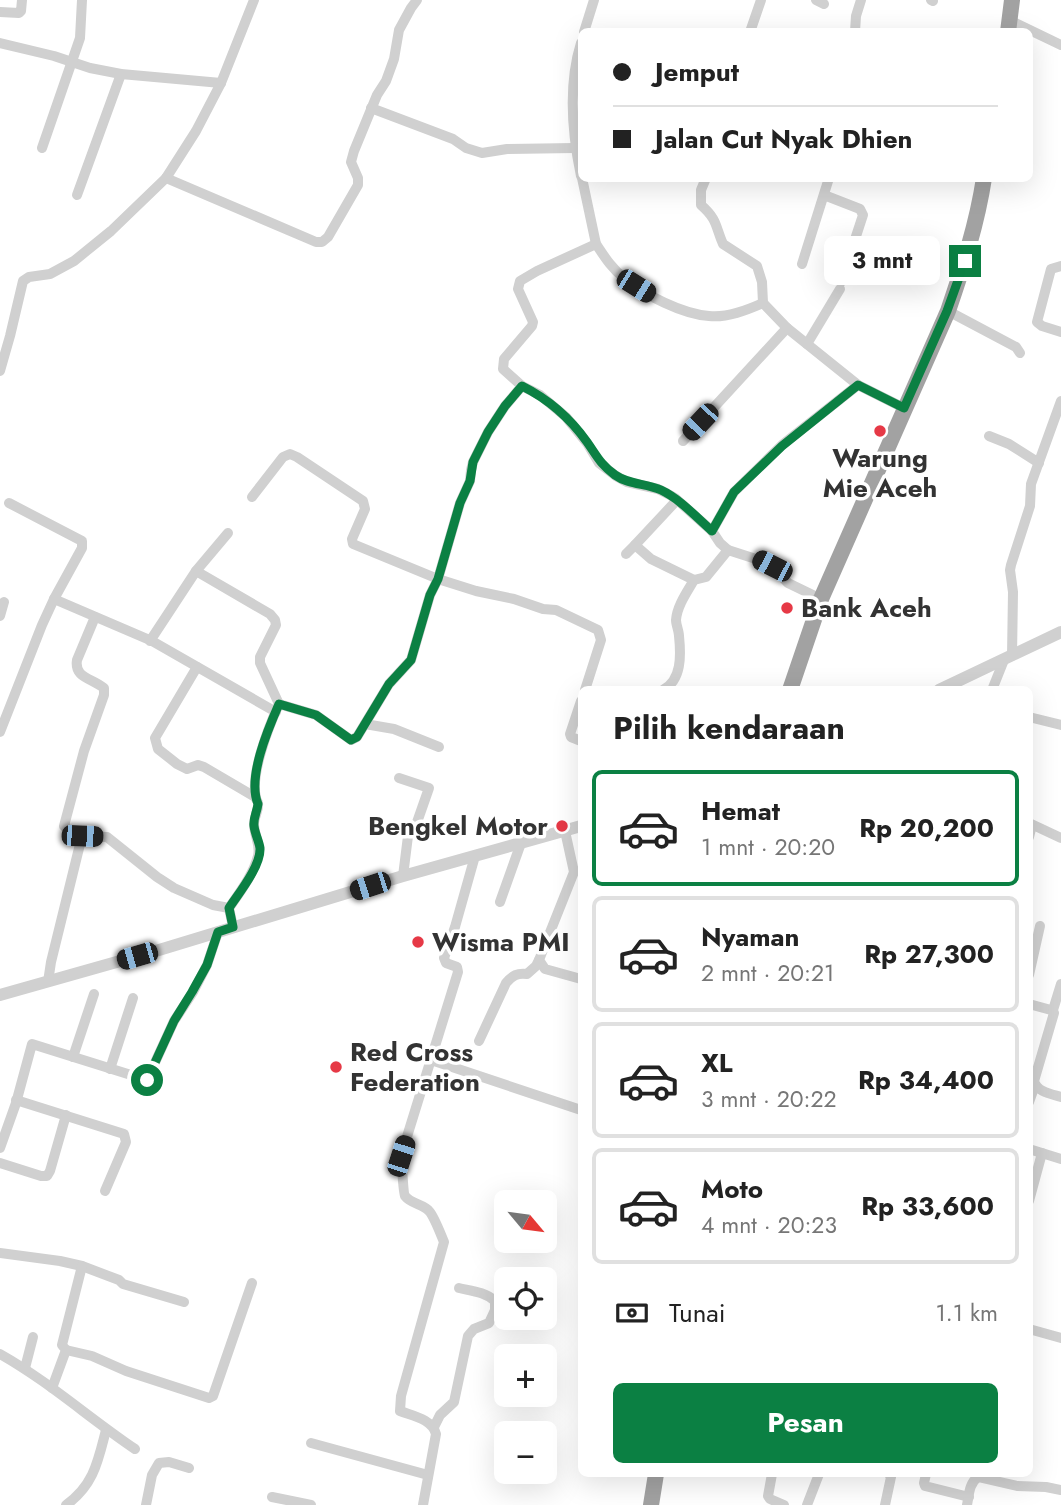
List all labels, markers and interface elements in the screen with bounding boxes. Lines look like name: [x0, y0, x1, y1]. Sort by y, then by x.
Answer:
text: Jemput: [655, 53, 739, 91]
text: Jalan Cut Nyak Dhien: [655, 120, 913, 158]
callout: 3 mnt: [825, 236, 940, 286]
text: 3 mnt: [852, 243, 912, 277]
route end: [949, 245, 981, 277]
car: [613, 266, 660, 306]
car: [678, 399, 723, 445]
marker: Warung Mie Aceh: [872, 423, 888, 439]
place label: Warung Mie Aceh: [823, 439, 937, 507]
car: [749, 547, 796, 585]
place label: Bank Aceh: [801, 589, 932, 627]
marker: Bank Aceh: [779, 600, 795, 616]
text: Pilih kendaraan: [613, 705, 845, 751]
text: Hemat: [701, 792, 780, 830]
icon: car: [617, 797, 680, 860]
place label: Bengkel Motor: [368, 807, 548, 845]
text: Rp 20,200: [859, 809, 994, 847]
marker: Bengkel Motor: [554, 818, 570, 834]
car: [61, 825, 104, 847]
text: 1 mnt · 20:20: [701, 830, 835, 864]
car: [347, 870, 394, 902]
text: Nyaman: [701, 918, 800, 956]
place label: Wisma PMI: [432, 923, 570, 961]
icon: car: [617, 923, 680, 986]
marker: Wisma PMI: [410, 934, 426, 950]
text: Rp 27,300: [864, 935, 994, 973]
car: [114, 940, 161, 972]
text: 2 mnt · 20:21: [701, 956, 834, 990]
place label: Red Cross Federation: [350, 1033, 480, 1101]
text: XL: [701, 1044, 733, 1082]
icon: car: [617, 1049, 680, 1112]
marker: Red Cross Federation: [328, 1059, 344, 1075]
text: Rp 34,400: [858, 1061, 994, 1099]
route start: [131, 1064, 163, 1096]
text: 3 mnt · 20:22: [701, 1082, 837, 1116]
car: [385, 1133, 418, 1179]
text: Moto: [701, 1170, 763, 1208]
icon: car: [617, 1175, 680, 1238]
text: Rp 33,600: [861, 1187, 994, 1225]
north arrow: [494, 1190, 556, 1253]
map controls: [494, 1190, 557, 1484]
text: 4 mnt · 20:23: [701, 1208, 837, 1242]
button: locate: [494, 1267, 557, 1330]
icon: cash: [613, 1294, 651, 1332]
text: Tunai: [669, 1294, 726, 1332]
text: 1.1 km: [935, 1296, 998, 1330]
button: +: [494, 1344, 557, 1407]
button: Pesan: [613, 1383, 998, 1463]
button: −: [494, 1421, 557, 1484]

